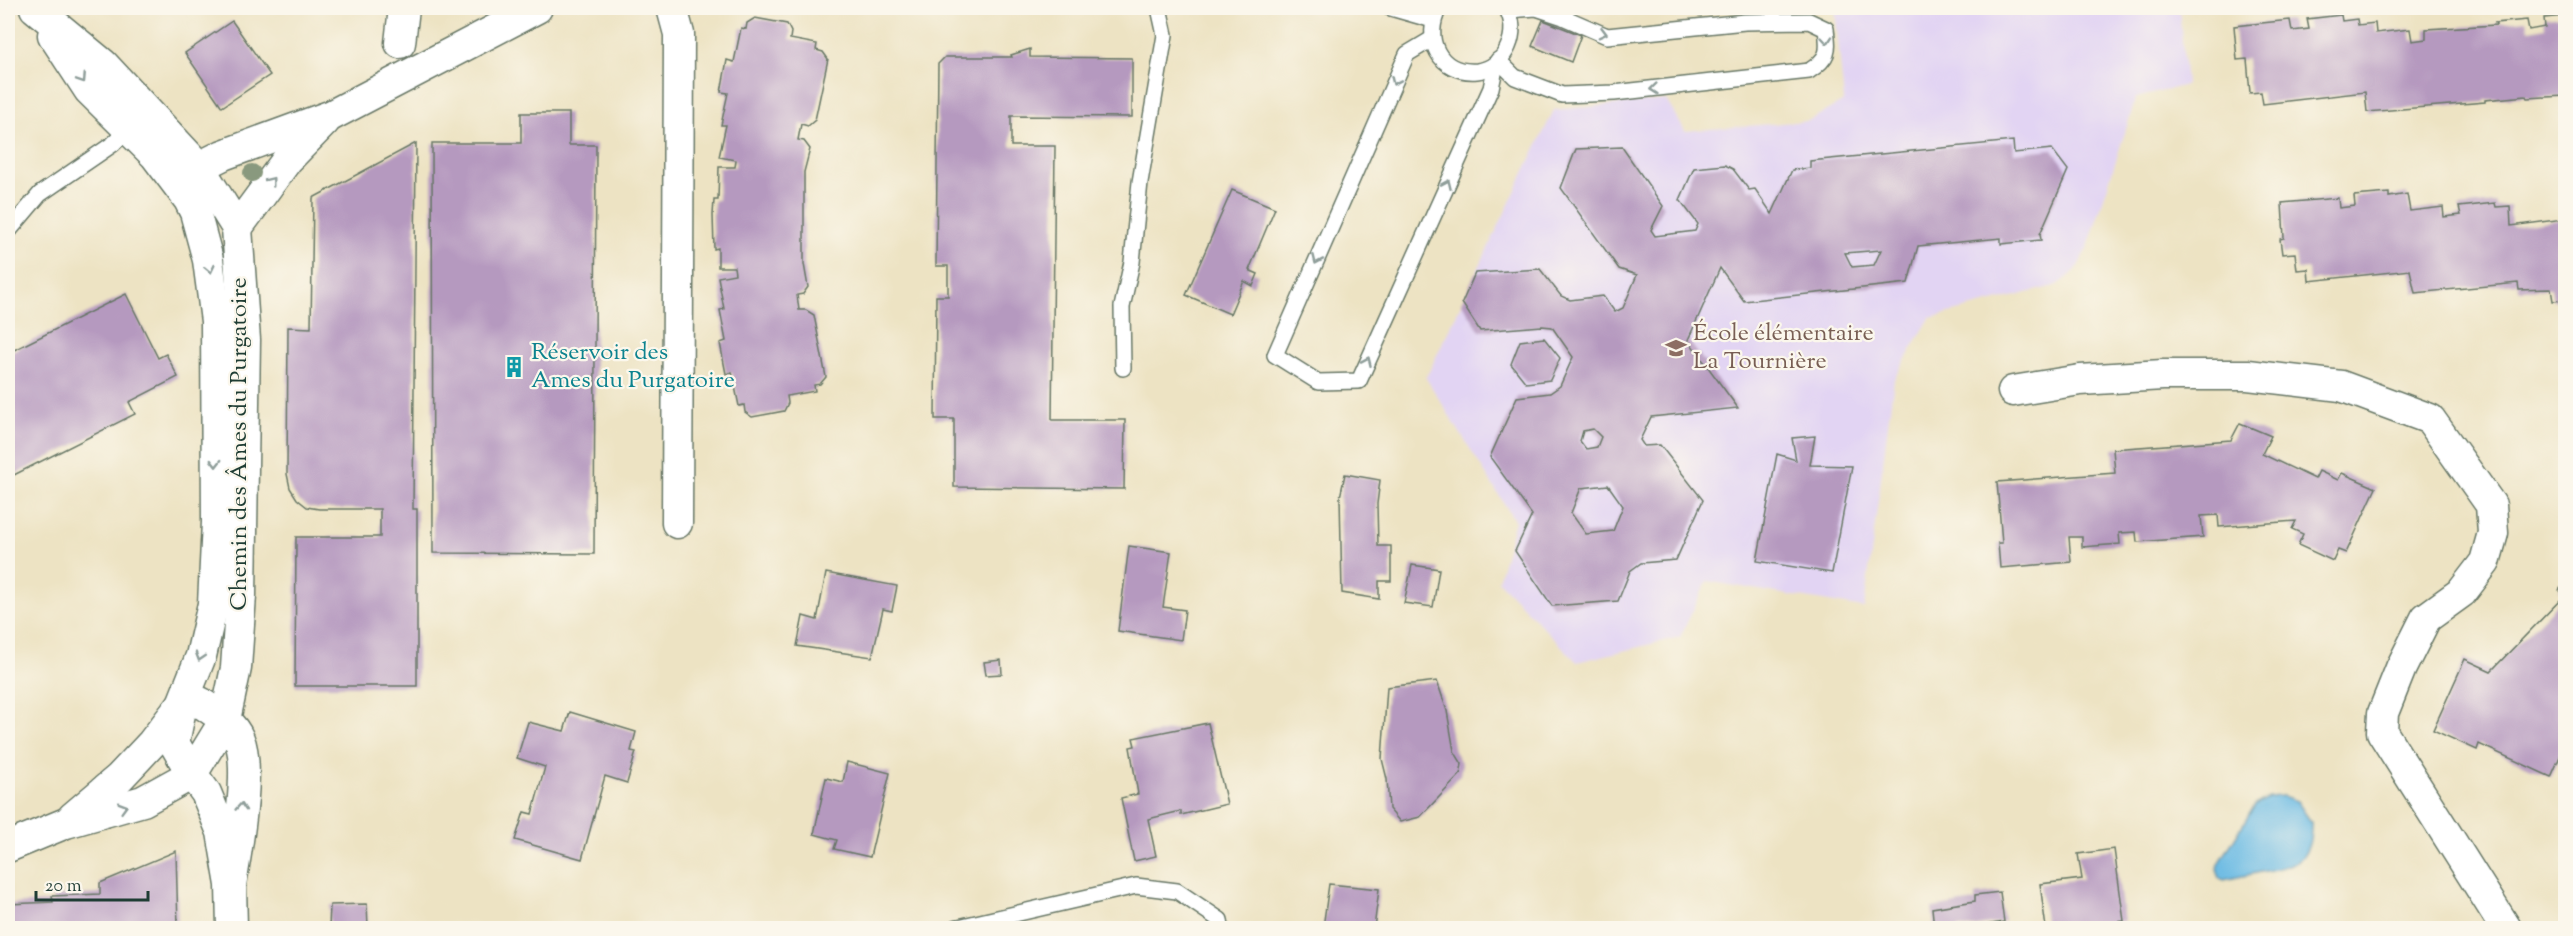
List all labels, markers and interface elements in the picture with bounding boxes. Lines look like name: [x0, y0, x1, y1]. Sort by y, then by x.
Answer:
one-way arrow: [1597, 26, 1608, 38]
one-way arrow: [1820, 36, 1833, 45]
one-way arrow: [75, 72, 86, 83]
one-way arrow: [1391, 75, 1403, 86]
one-way arrow: [1650, 82, 1659, 95]
one-way arrow: [264, 177, 275, 188]
one-way arrow: [1440, 179, 1452, 190]
one-way arrow: [1312, 253, 1324, 264]
one-way arrow: [203, 263, 216, 273]
street label: Chemin des Âmes du Purgatoire: [223, 277, 257, 611]
place label: École élémentaire La Tournière: [1693, 317, 1874, 379]
place label: Réservoir des Ames du Purgatoire: [531, 336, 735, 398]
school or university icon: École élémentaire La Tournière: [1664, 336, 1688, 360]
building icon: Réservoir des Ames du Purgatoire: [502, 355, 526, 379]
one-way arrow: [1360, 357, 1372, 368]
one-way arrow: [210, 459, 222, 468]
one-way arrow: [195, 651, 207, 662]
one-way arrow: [117, 802, 128, 814]
one-way arrow: [235, 802, 248, 811]
scale bar: [36, 864, 148, 902]
text: 20 m: [45, 874, 82, 900]

